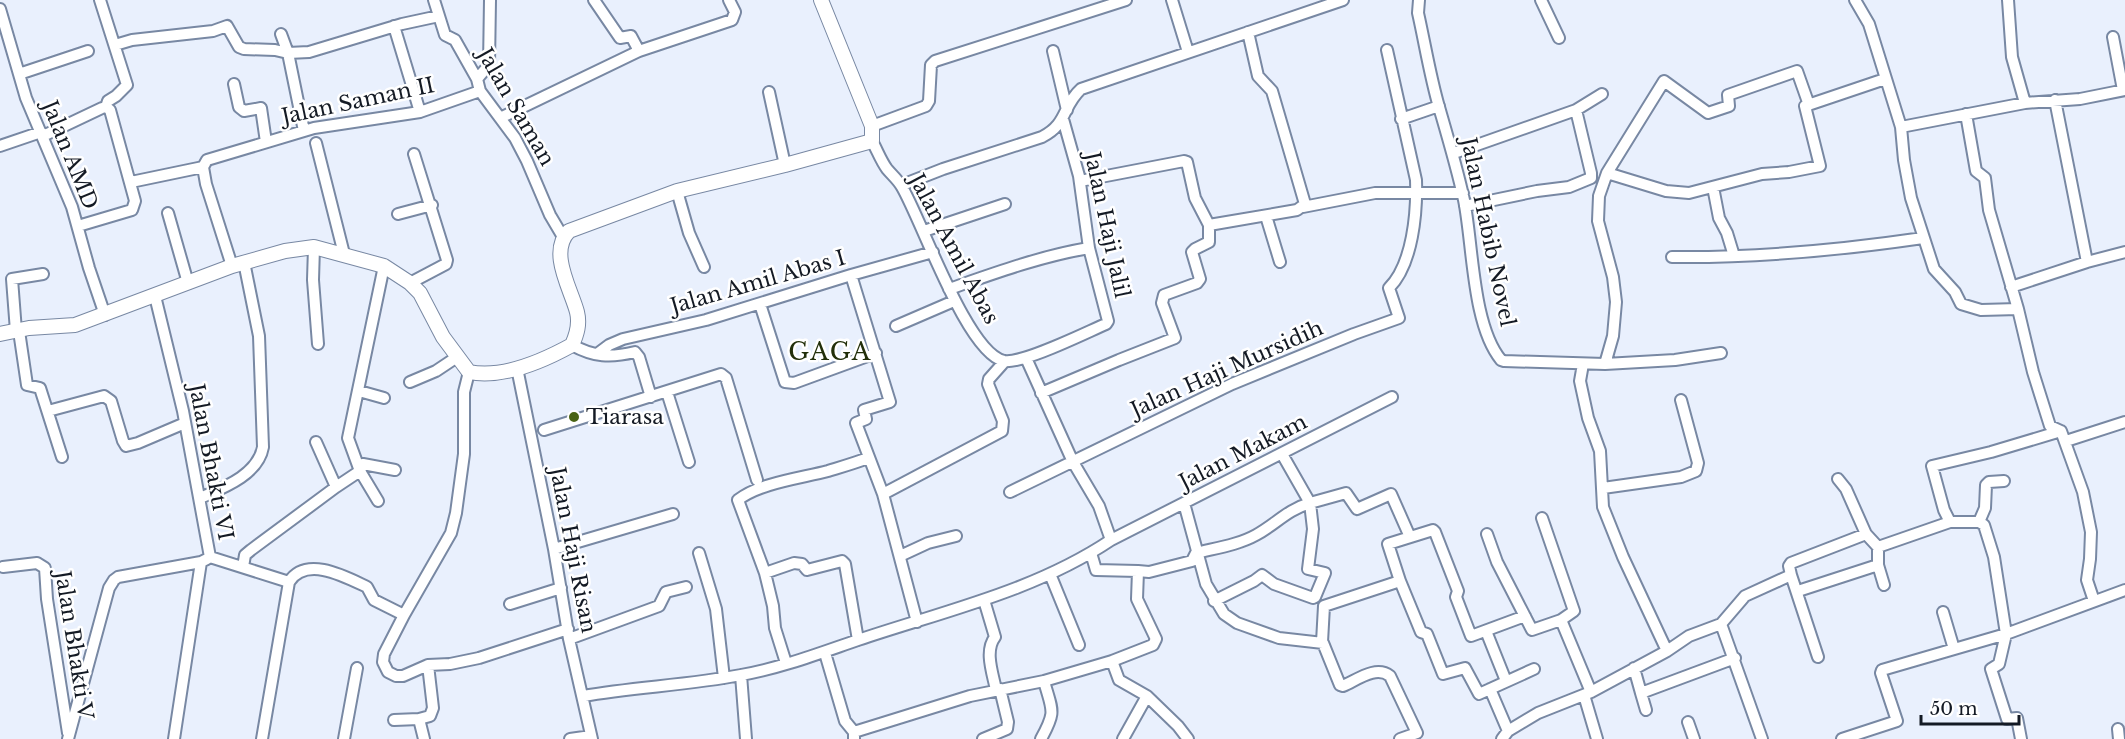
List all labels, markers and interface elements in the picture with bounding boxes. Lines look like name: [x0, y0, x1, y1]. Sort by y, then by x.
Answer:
street label: Jalan Saman: [470, 41, 560, 171]
street label: Jalan Saman II: [276, 72, 437, 130]
street label: Jalan AMD: [35, 94, 104, 213]
street label: Jalan Habib Novel: [1455, 132, 1521, 329]
street label: Jalan Haji Jalil: [1078, 147, 1135, 301]
street label: Jalan Amil Abas: [902, 167, 1005, 329]
street label: Jalan Amil Abas I: [664, 245, 849, 320]
street label: Jalan Haji Mursidih: [1124, 315, 1327, 424]
district label: GAGA: [788, 337, 872, 366]
street label: Jalan Bhakti VI: [183, 379, 239, 542]
place label: Tiarasa: [586, 404, 664, 430]
street label: Jalan Makam: [1172, 408, 1312, 497]
marker: Tiarasa: [567, 410, 581, 424]
street label: Jalan Haji Risan: [544, 462, 602, 635]
street label: Jalan Bhakti V: [49, 566, 99, 722]
scale bar: [1921, 688, 2018, 726]
text: 50 m: [1930, 698, 1978, 720]

